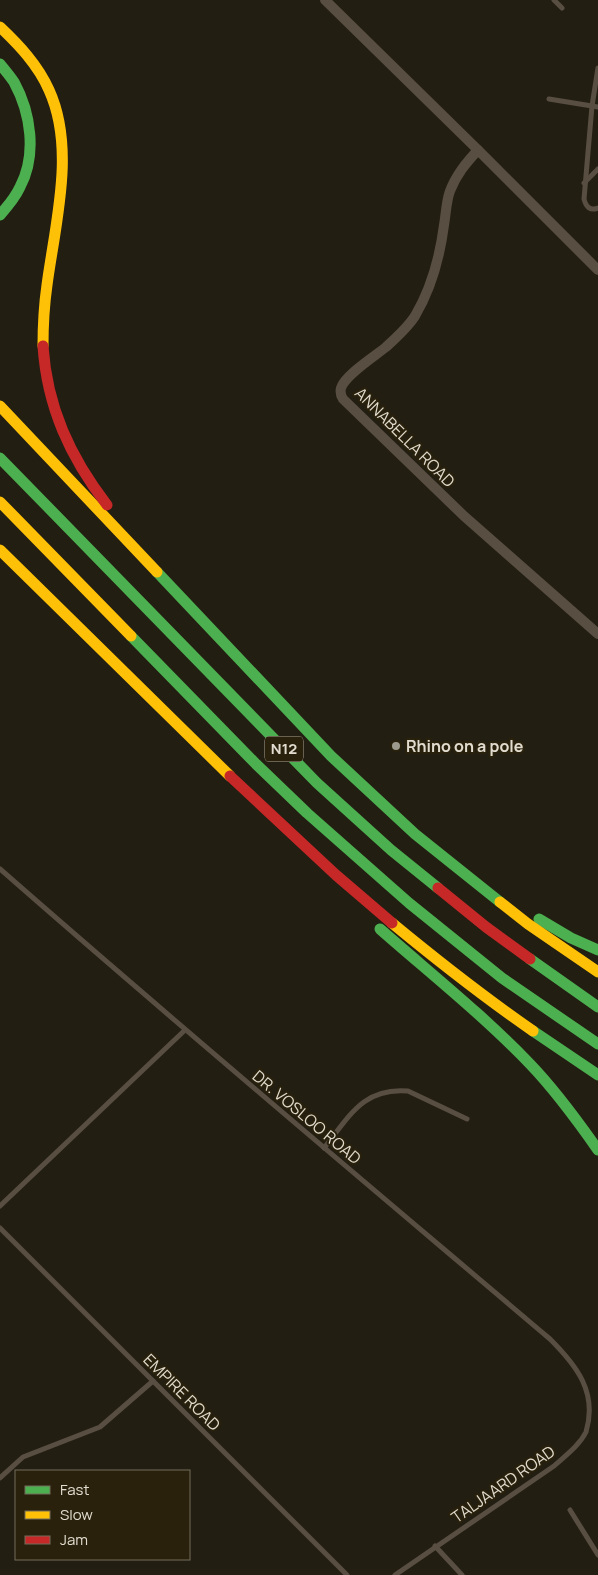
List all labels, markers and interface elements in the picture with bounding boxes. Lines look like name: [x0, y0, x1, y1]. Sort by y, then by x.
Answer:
street label: ANNABELLA ROAD: [350, 382, 460, 492]
place label: Rhino on a pole: [406, 735, 524, 757]
road number: N12: [265, 736, 303, 762]
marker: Rhino on a pole: [390, 740, 402, 752]
street label: DR. VOSLOO ROAD: [248, 1065, 366, 1169]
street label: EMPIRE ROAD: [139, 1349, 226, 1436]
street label: TALJAARD ROAD: [447, 1440, 559, 1528]
legend: [15, 1470, 190, 1560]
text: Fast: [60, 1479, 89, 1500]
text: Slow: [60, 1504, 93, 1525]
text: Jam: [60, 1529, 88, 1550]

